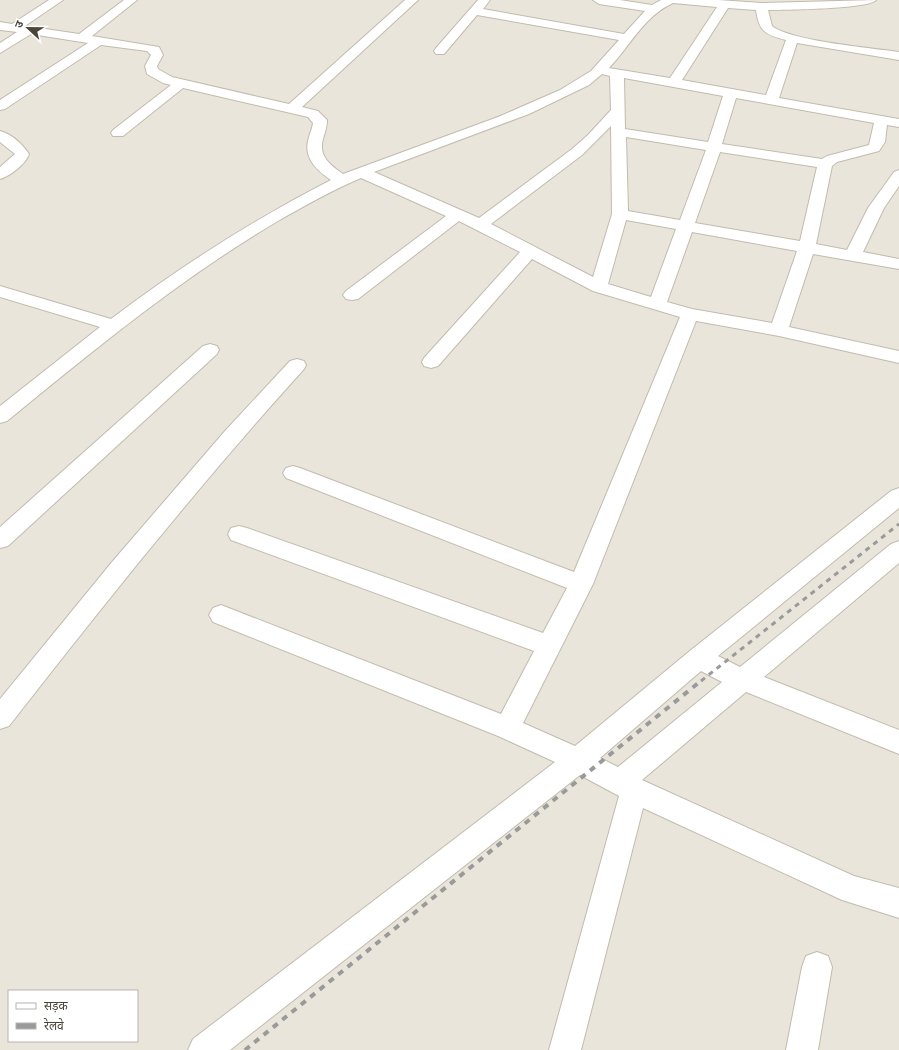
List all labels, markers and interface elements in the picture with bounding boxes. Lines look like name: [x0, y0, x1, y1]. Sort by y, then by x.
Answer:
north arrow: [8, 8, 48, 48]
text: उ: [12, 19, 27, 30]
legend: [8, 990, 138, 1042]
text: सड़क: [44, 999, 69, 1014]
text: रेलवे: [44, 1018, 64, 1034]

